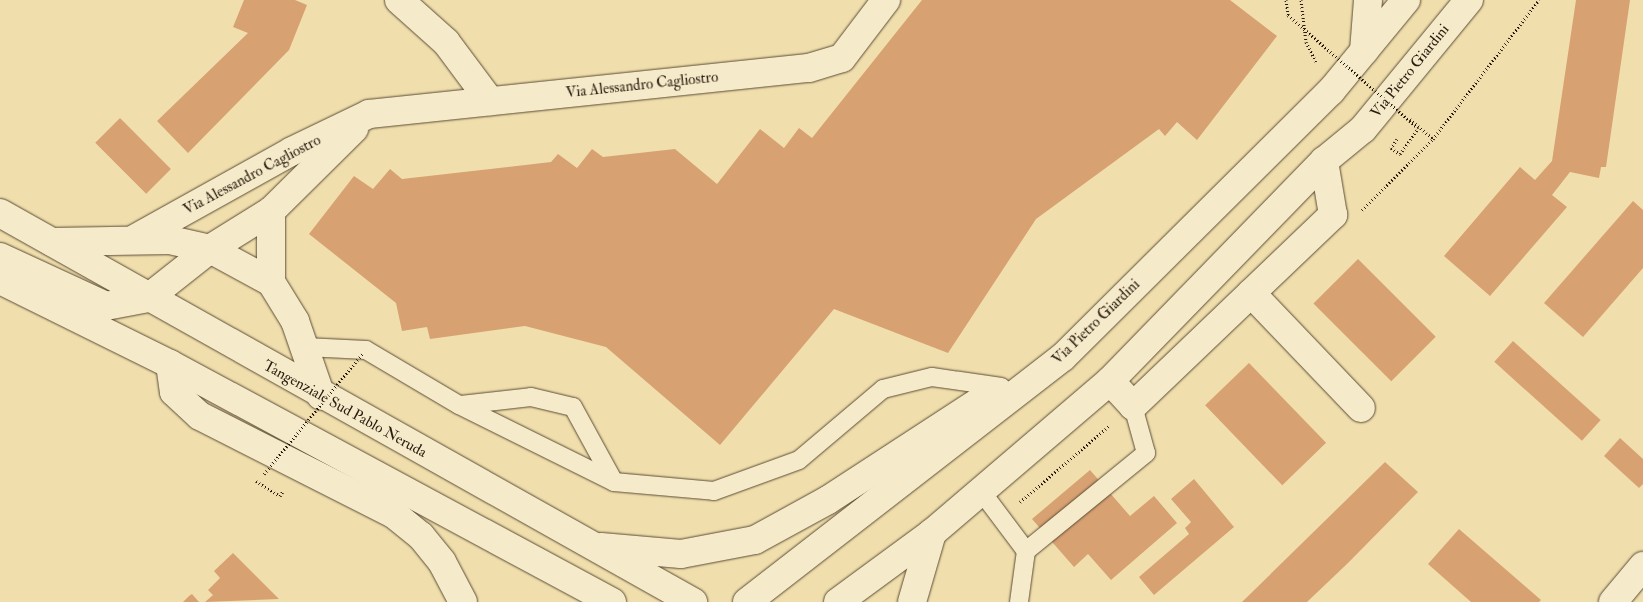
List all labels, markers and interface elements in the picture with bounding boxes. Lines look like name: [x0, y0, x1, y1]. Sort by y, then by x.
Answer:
street label: Via Pietro Giardini: [1367, 21, 1453, 121]
street label: Via Alessandro Cagliostro: [565, 68, 719, 102]
street label: Via Alessandro Cagliostro: [180, 131, 324, 219]
street label: Via Pietro Giardini: [1048, 276, 1144, 368]
street label: Tangenziale Sud Pablo Neruda: [260, 356, 430, 462]

